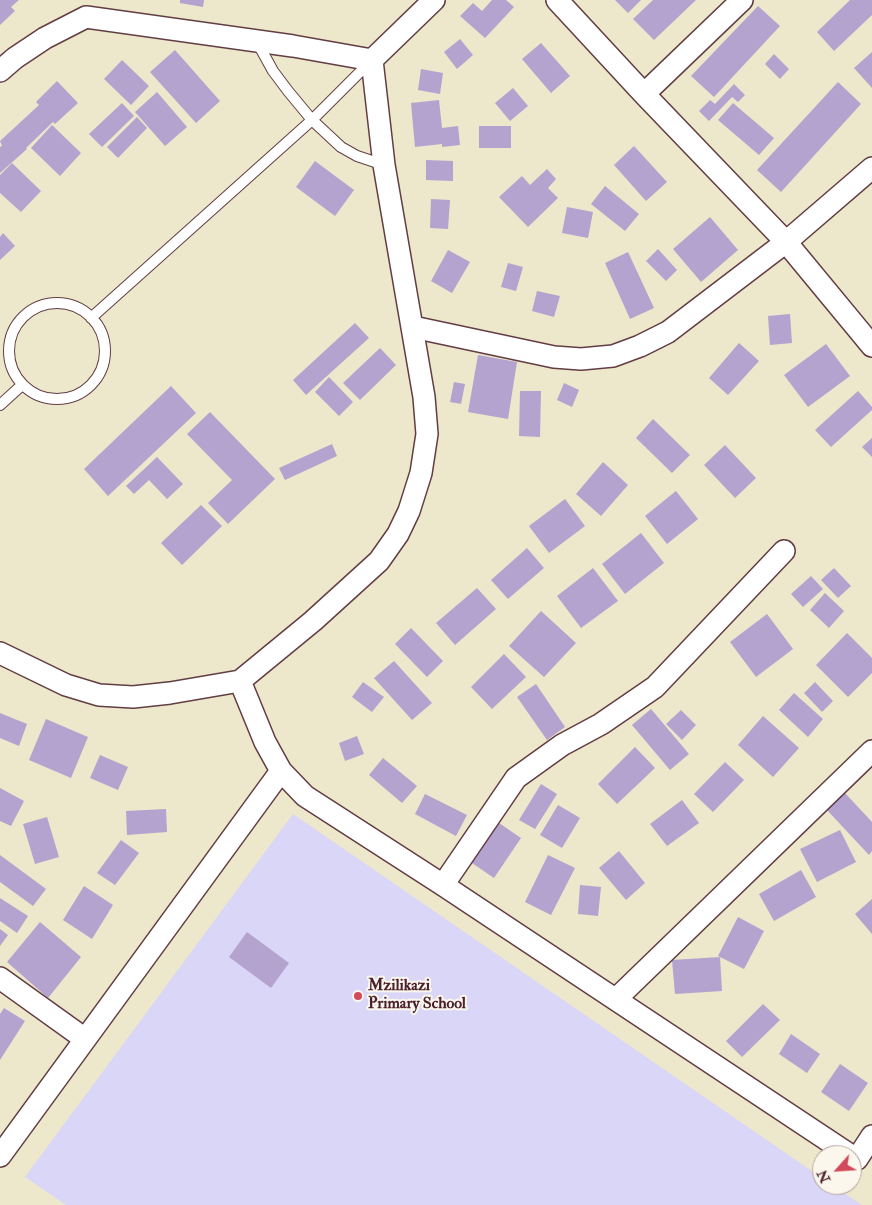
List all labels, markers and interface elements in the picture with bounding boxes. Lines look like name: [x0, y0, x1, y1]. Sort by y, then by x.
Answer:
place label: Mzilikazi Primary School: [368, 977, 466, 1015]
marker: Mzilikazi Primary School: [352, 990, 364, 1002]
north arrow: [812, 1145, 862, 1195]
text: N: [814, 1167, 834, 1186]

